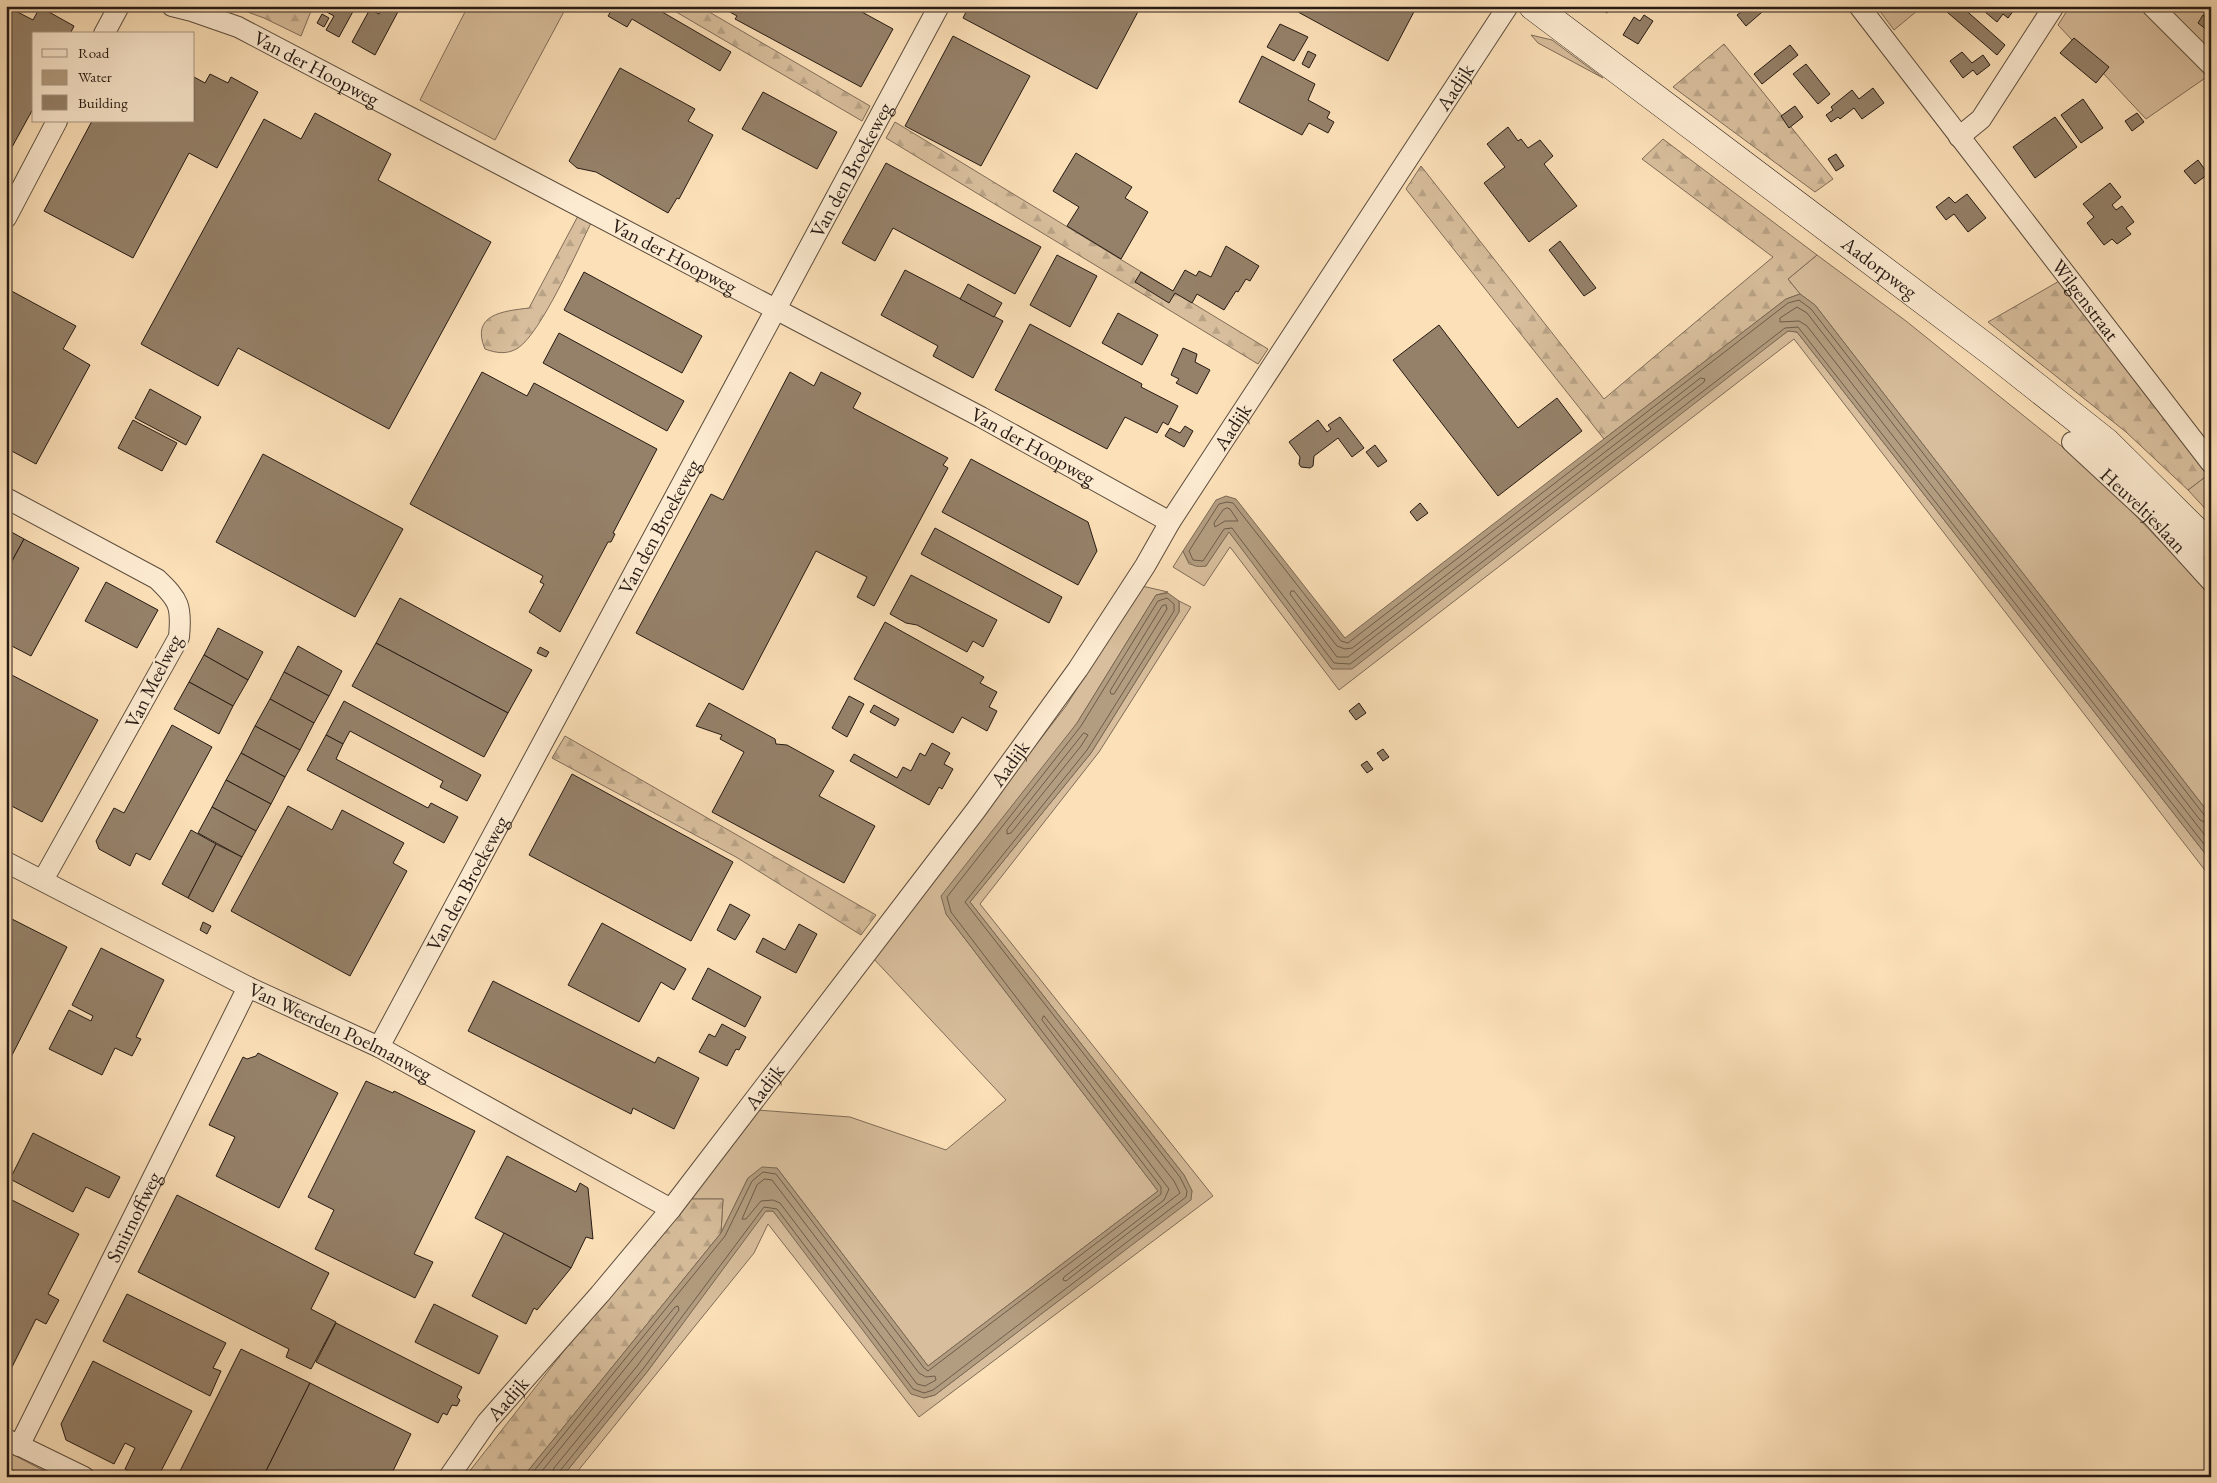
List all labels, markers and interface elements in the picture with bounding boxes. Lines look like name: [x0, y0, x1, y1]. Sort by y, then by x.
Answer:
street label: Van der Hoopweg: [249, 25, 384, 112]
legend: [32, 32, 195, 122]
text: Road: [78, 43, 110, 62]
street label: Aadijk: [1430, 58, 1480, 116]
text: Water: [78, 67, 112, 86]
text: Building: [78, 93, 128, 112]
street label: Van den Broekeweg: [804, 98, 898, 242]
street label: Van der Hoopweg: [607, 212, 742, 300]
street label: Aadorpweg: [1836, 230, 1923, 304]
street label: Wilgenstraat: [2046, 254, 2126, 347]
street label: Aadijk: [1207, 398, 1258, 456]
street label: Van der Hoopweg: [966, 401, 1100, 491]
street label: Van den Broekeweg: [612, 454, 706, 599]
street label: Heuveltjeslaan: [2095, 462, 2193, 559]
street label: Van Meelweg: [118, 630, 188, 732]
street label: Aadijk: [984, 735, 1035, 792]
street label: Van den Broekeweg: [420, 811, 514, 955]
street label: Van Weerden Poelmanweg: [245, 976, 437, 1087]
street label: Aadijk: [738, 1058, 790, 1116]
street label: Smirnoffweg: [100, 1167, 167, 1267]
street label: Aadijk: [480, 1371, 535, 1427]

